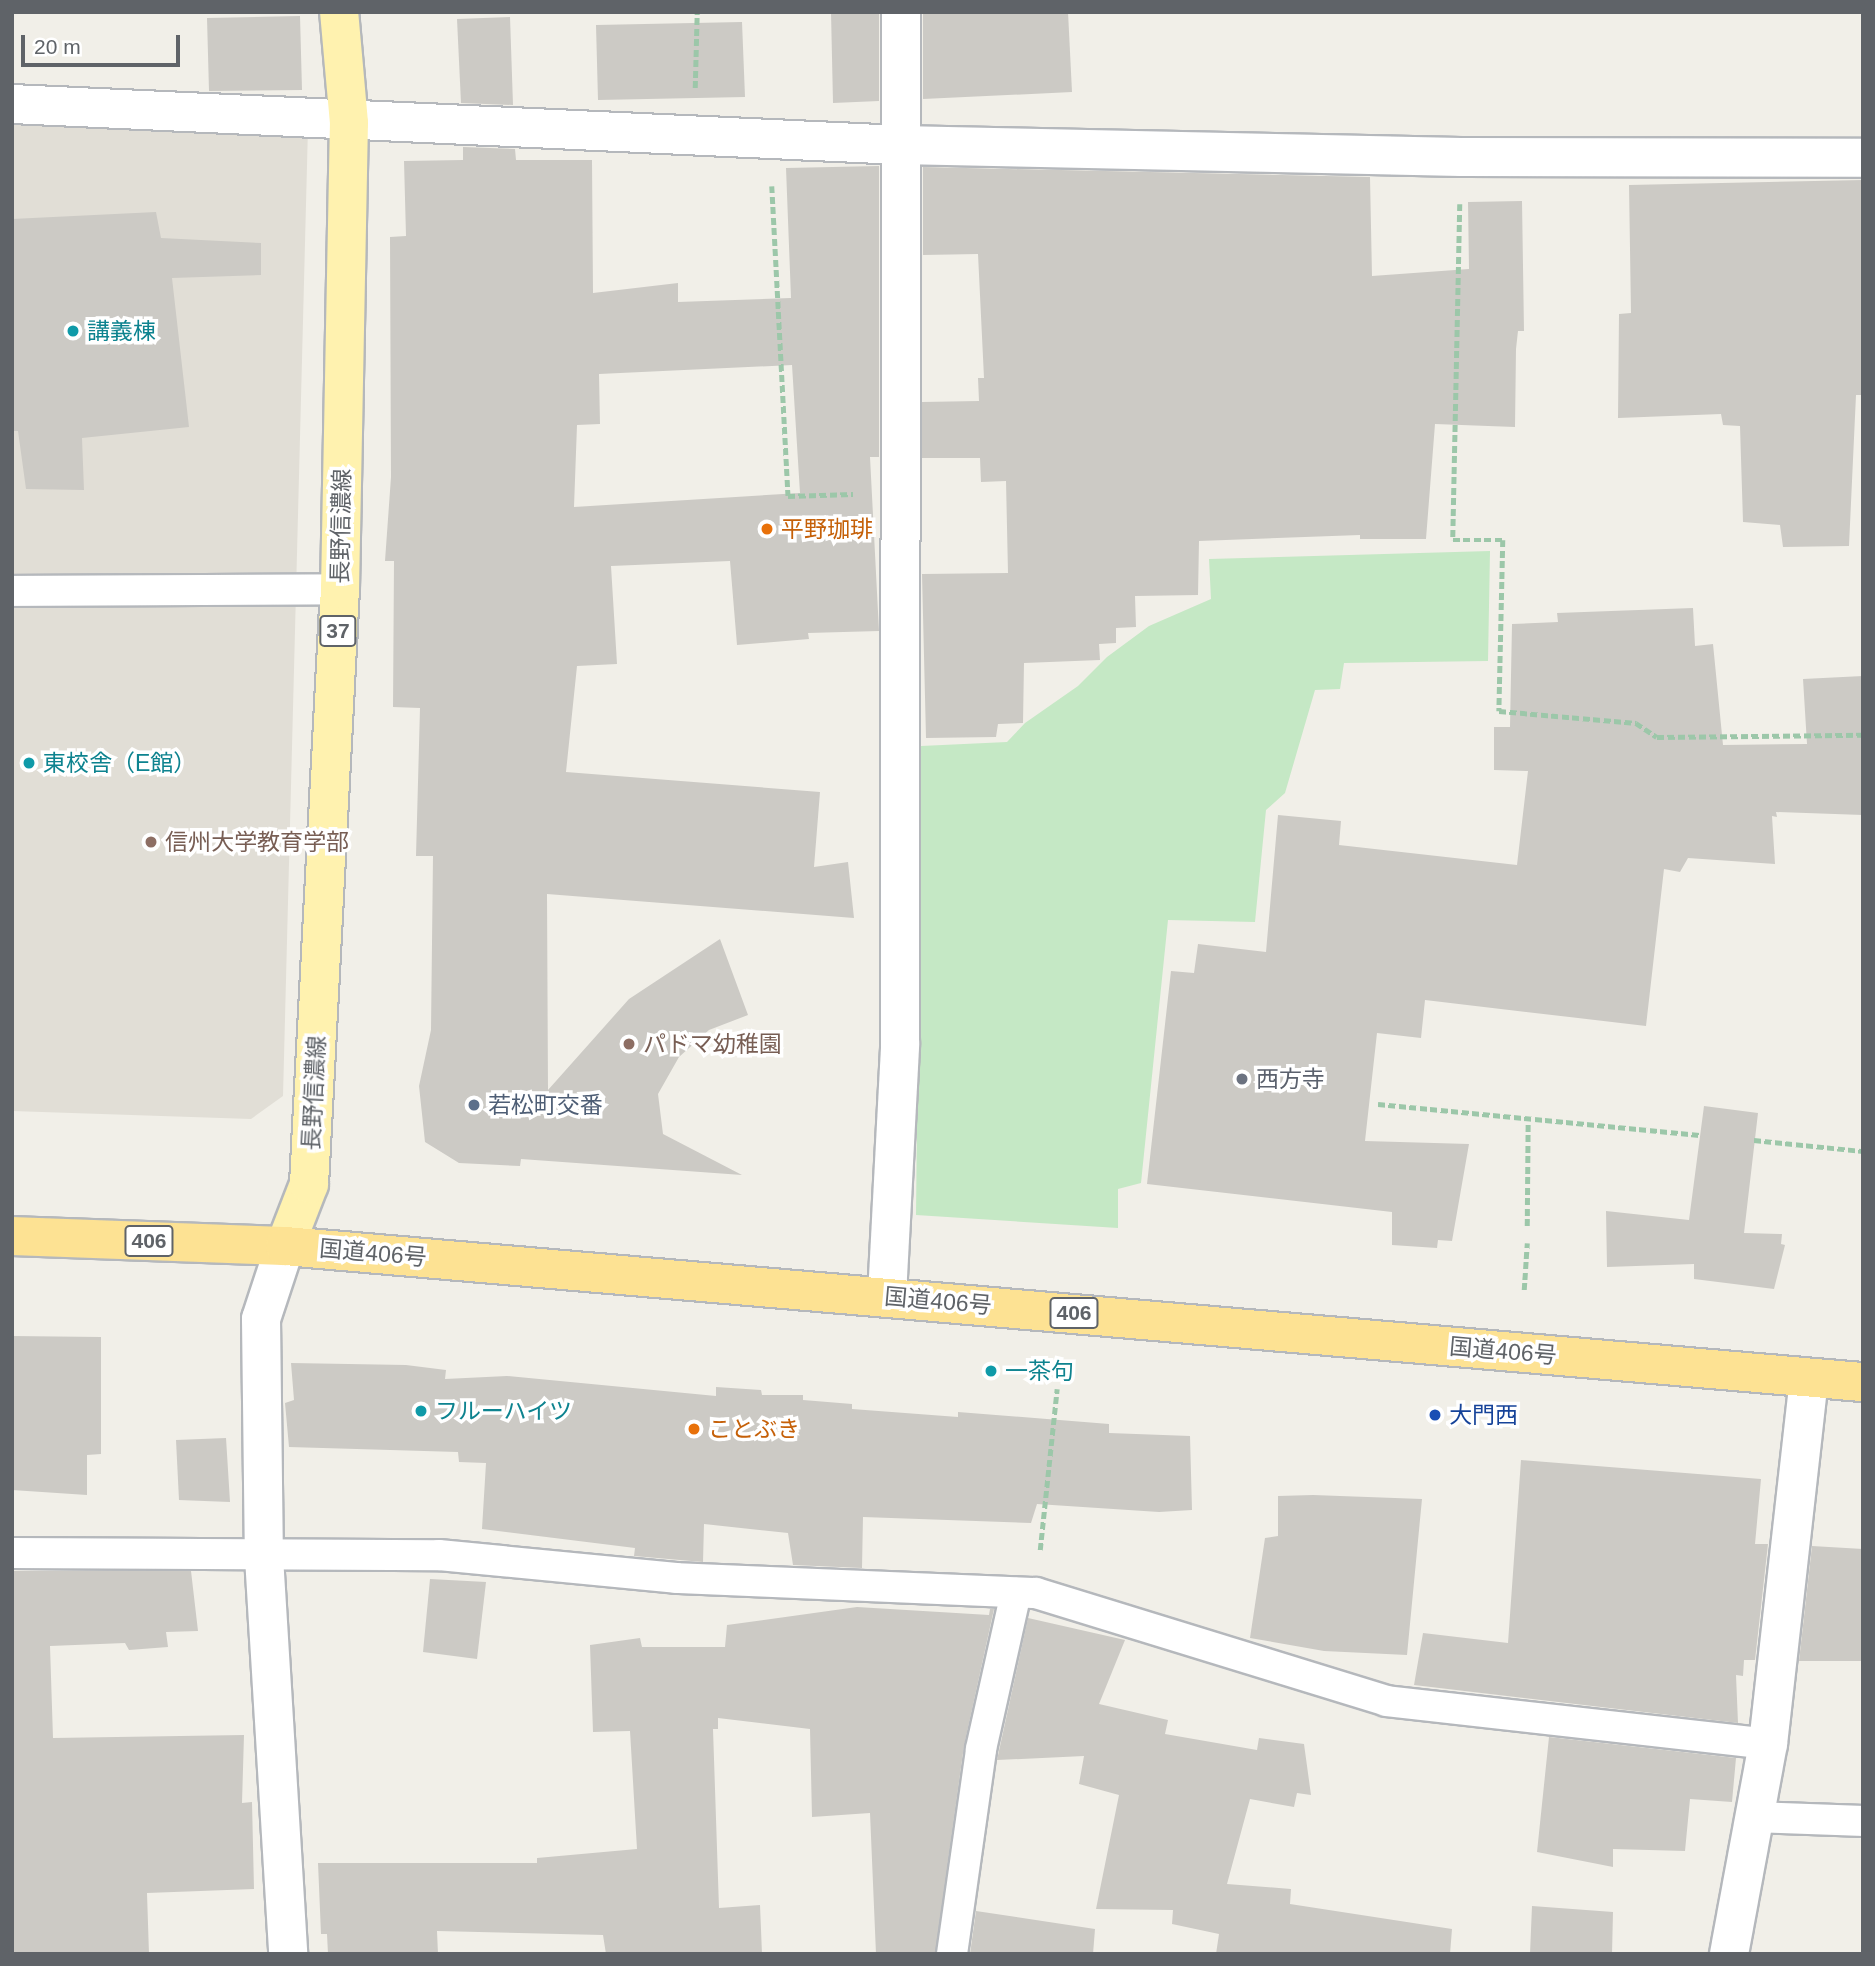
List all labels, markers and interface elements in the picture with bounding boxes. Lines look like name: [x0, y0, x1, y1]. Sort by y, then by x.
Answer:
scale bar: [24, 21, 184, 65]
text: 20 m: [34, 35, 81, 58]
place label: 講義棟: [87, 317, 156, 345]
marker: 講義棟: [65, 323, 81, 339]
street label: 長野信濃線: [326, 468, 356, 584]
place label: 平野珈琲: [781, 515, 873, 543]
marker: 平野珈琲: [759, 521, 775, 537]
road number: 37: [319, 614, 357, 648]
place label: 東校舎（E館）: [43, 749, 196, 777]
marker: 東校舎（E館）: [21, 755, 37, 771]
place label: 信州大学教育学部: [165, 828, 349, 856]
marker: 信州大学教育学部: [143, 834, 159, 850]
place label: パドマ幼稚園: [643, 1030, 781, 1058]
street label: 長野信濃線: [297, 1035, 331, 1151]
marker: パドマ幼稚園: [621, 1036, 637, 1052]
place label: 西方寺: [1256, 1065, 1325, 1093]
marker: 西方寺: [1234, 1071, 1250, 1087]
place label: 若松町交番: [488, 1091, 603, 1119]
marker: 若松町交番: [466, 1097, 482, 1113]
road number: 406: [123, 1224, 175, 1258]
street label: 国道406号: [318, 1235, 428, 1271]
street label: 国道406号: [883, 1283, 993, 1319]
road number: 406: [1048, 1296, 1100, 1330]
street label: 国道406号: [1448, 1333, 1558, 1369]
place label: 一茶句: [1005, 1357, 1074, 1385]
marker: 一茶句: [983, 1363, 999, 1379]
place label: フルーハイツ: [435, 1397, 573, 1425]
place label: 大門西: [1449, 1401, 1518, 1429]
marker: フルーハイツ: [413, 1403, 429, 1419]
marker: 大門西: [1427, 1407, 1443, 1423]
place label: ことぶき: [708, 1415, 800, 1443]
marker: ことぶき: [686, 1421, 702, 1437]

